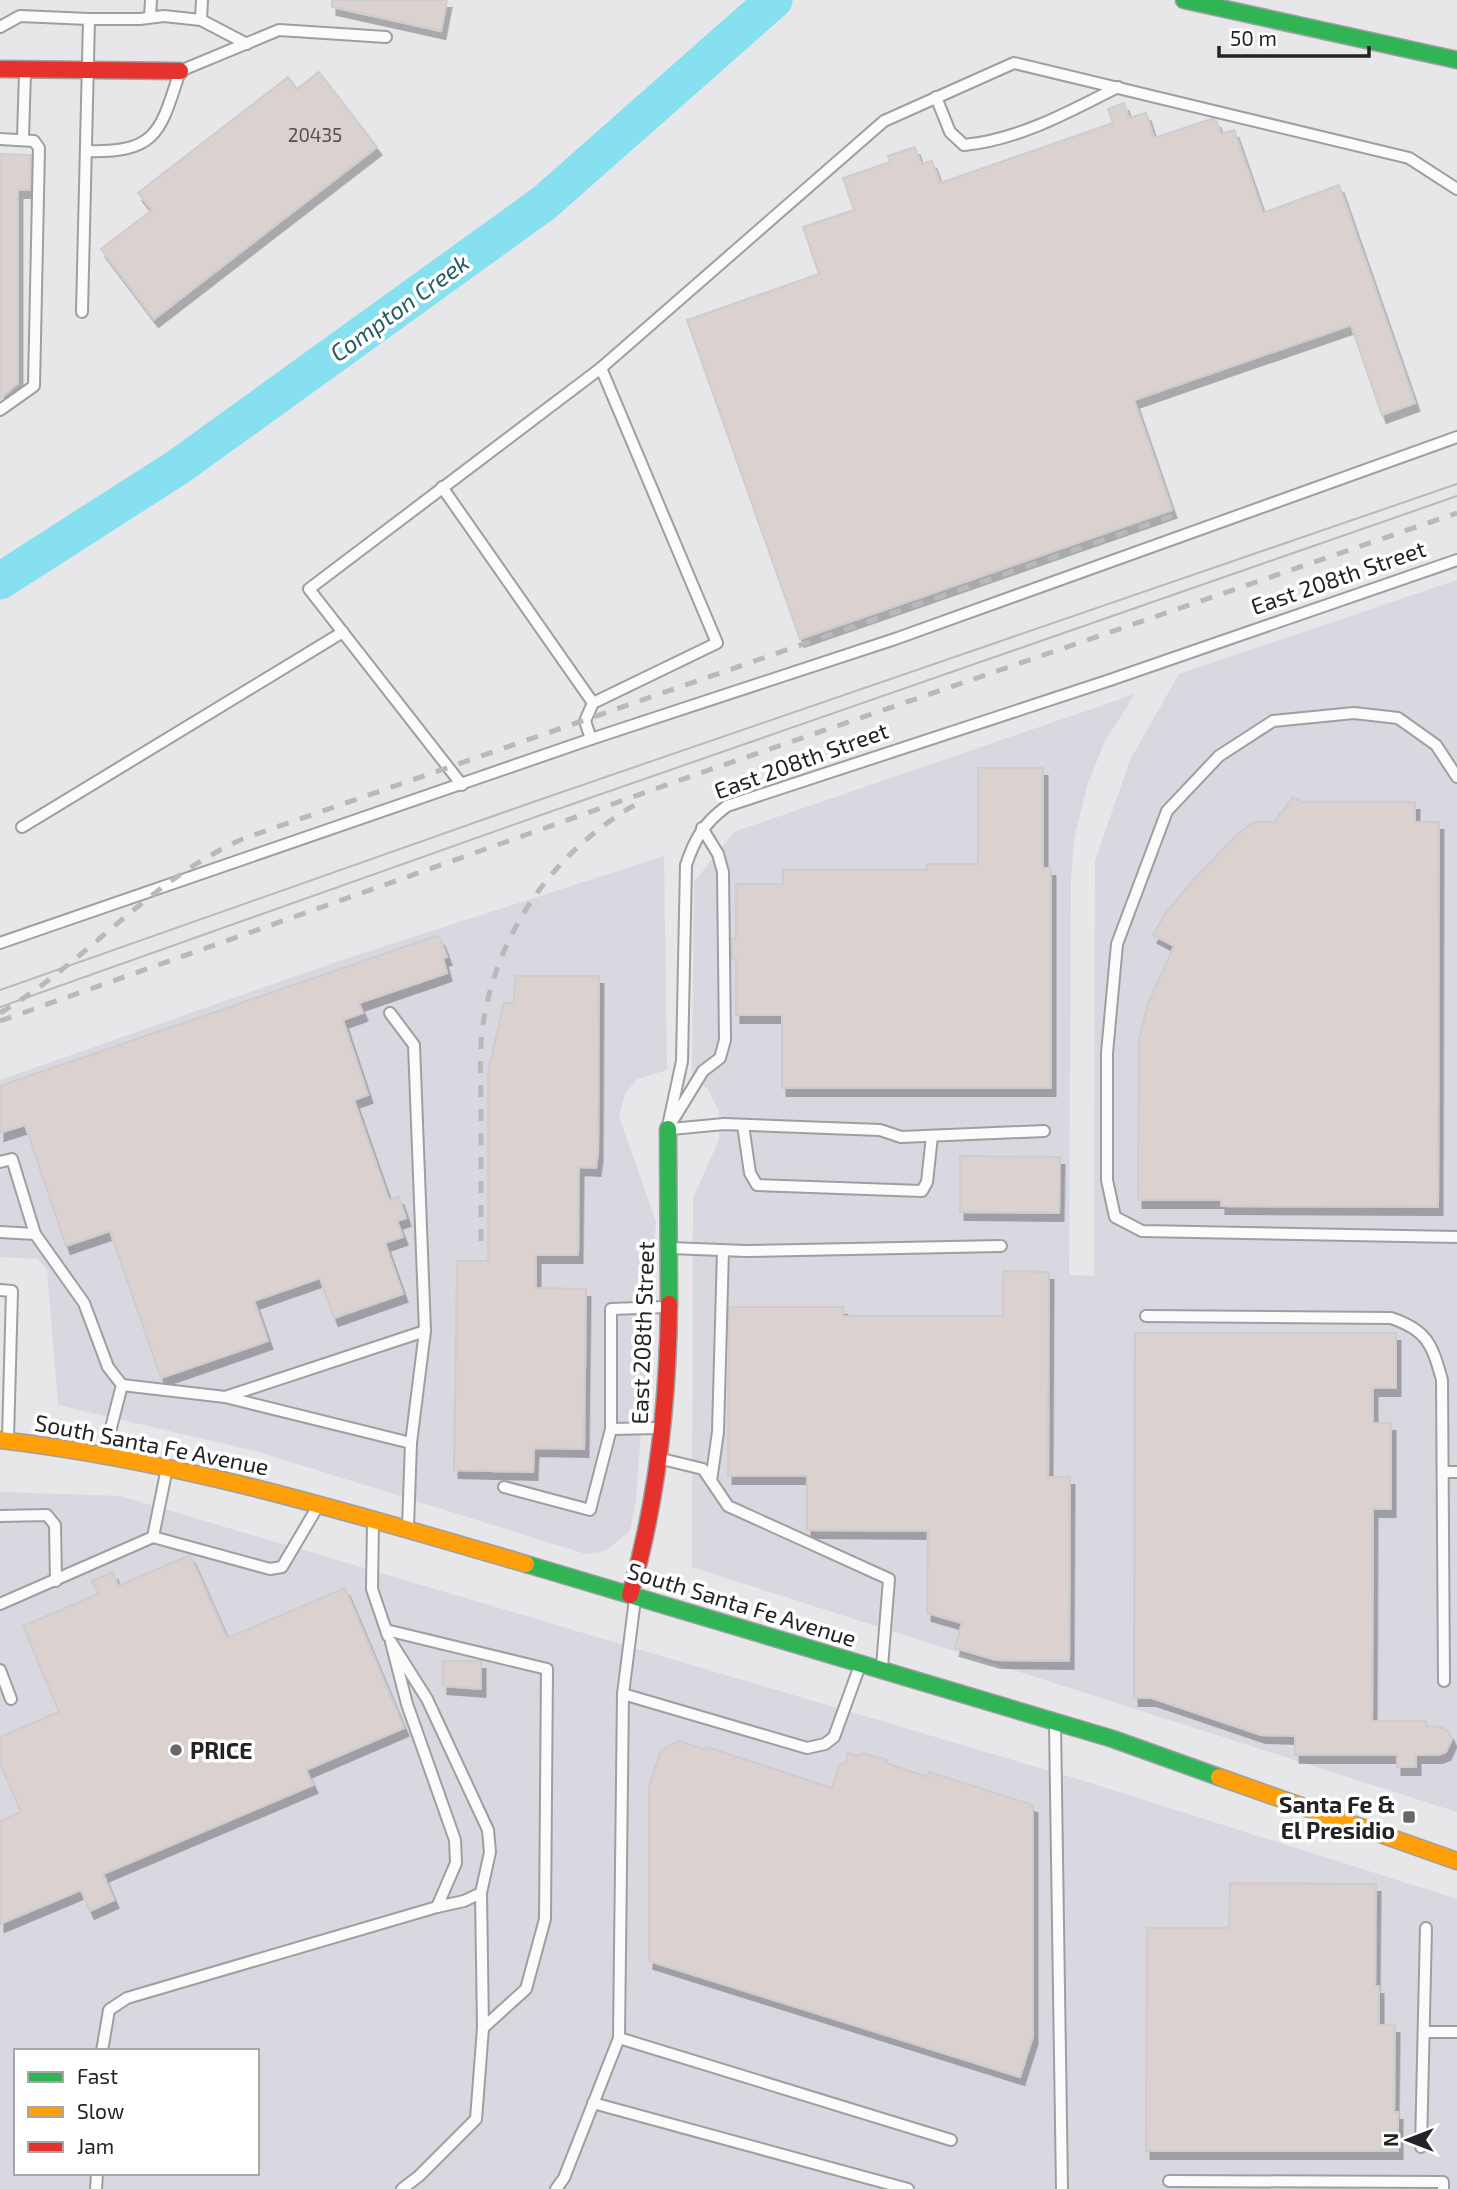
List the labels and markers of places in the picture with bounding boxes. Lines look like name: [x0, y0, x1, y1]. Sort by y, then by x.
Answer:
place label: PRICE: [190, 1736, 253, 1764]
marker: PRICE: [168, 1742, 184, 1758]
place label: Santa Fe & El Presidio: [1279, 1790, 1395, 1844]
marker: Santa Fe & El Presidio: [1401, 1809, 1417, 1825]

